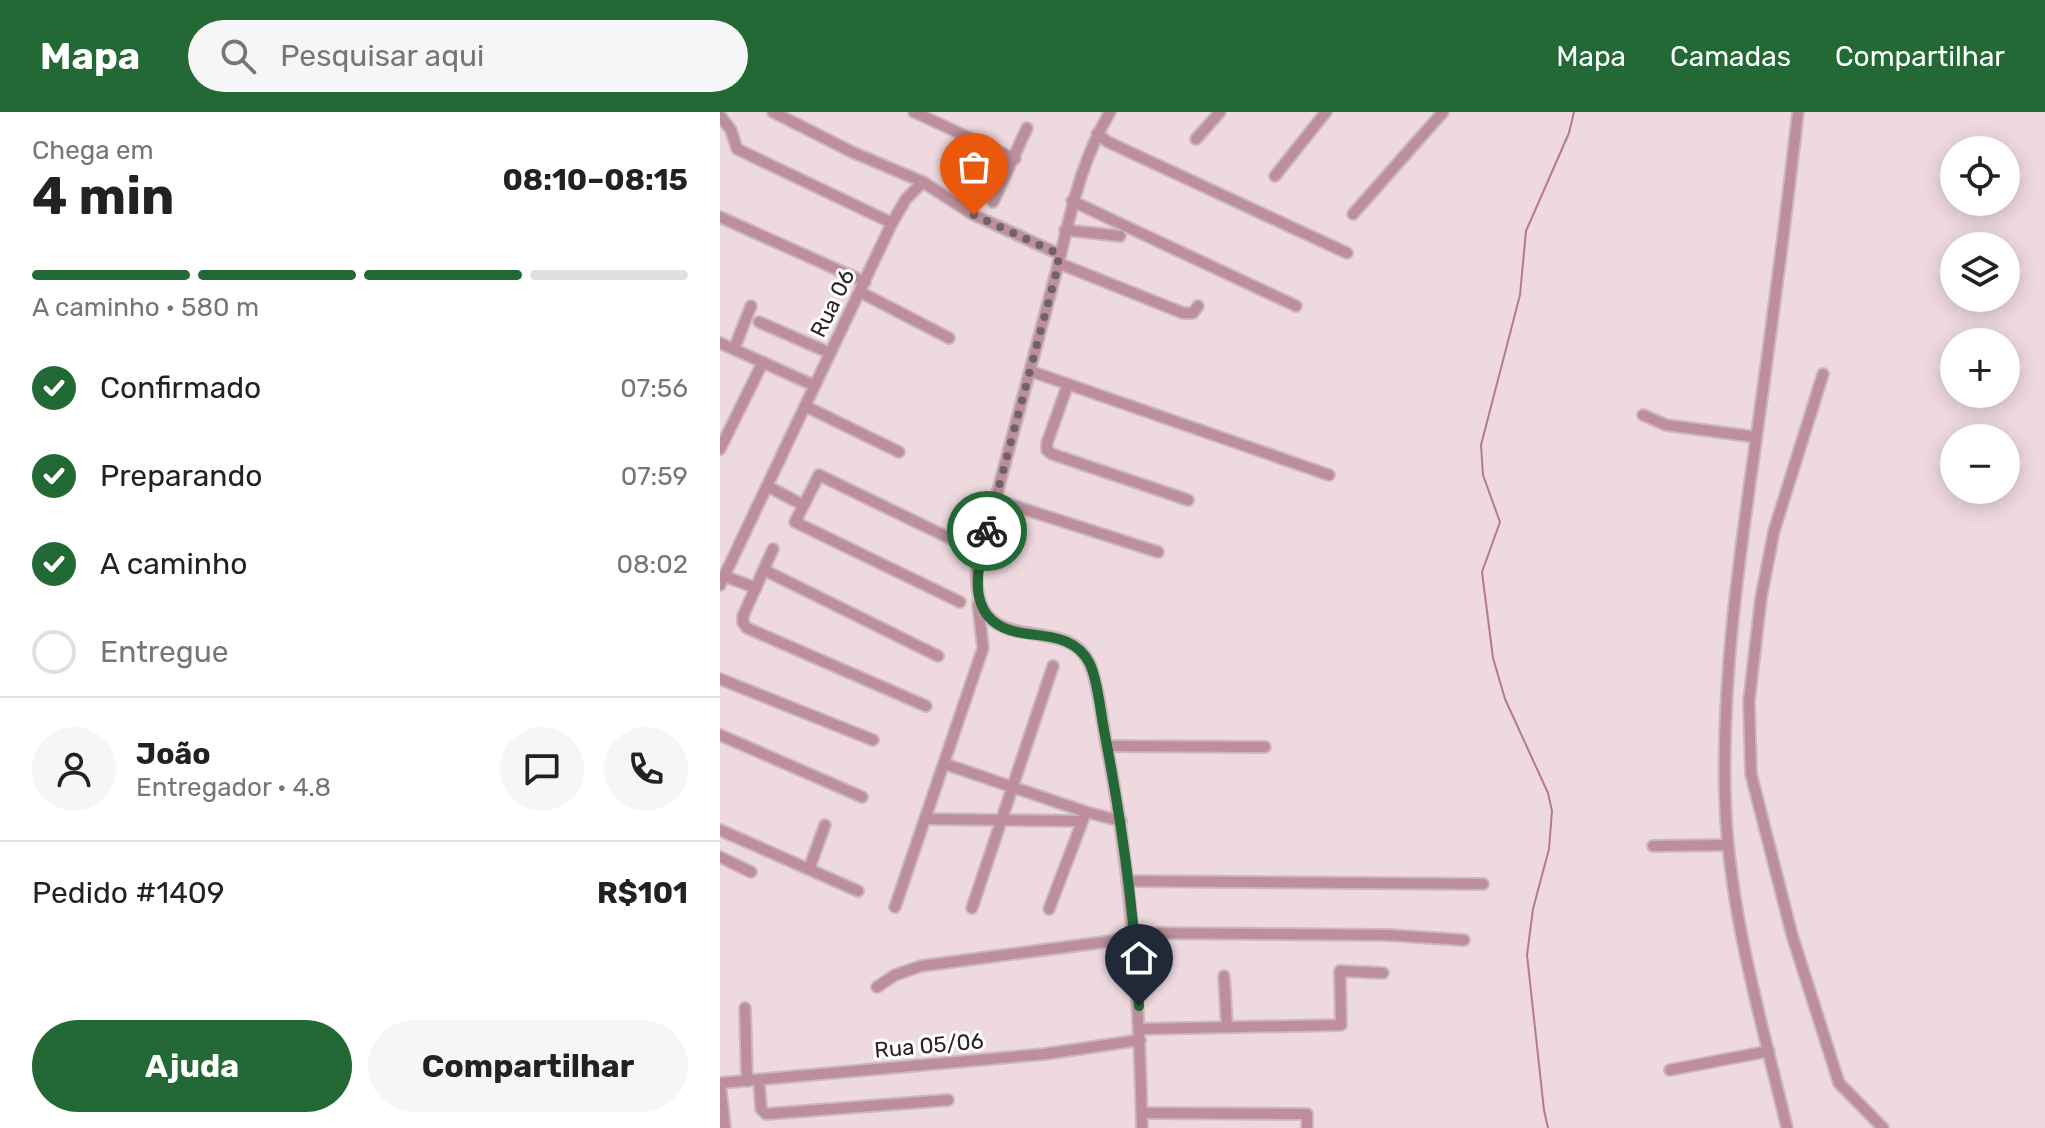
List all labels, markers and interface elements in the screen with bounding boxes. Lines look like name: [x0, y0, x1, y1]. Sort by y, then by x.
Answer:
search box: [188, 20, 748, 92]
text: Mapa: [40, 33, 140, 79]
icon: search: [216, 34, 260, 78]
text: Pesquisar aqui: [280, 38, 484, 74]
text: Mapa: [1556, 40, 1626, 73]
text: Camadas: [1670, 40, 1791, 73]
text: Compartilhar: [1835, 40, 2005, 73]
pin: [940, 133, 1008, 215]
text: Chega em: [32, 135, 154, 166]
map controls: [1940, 136, 2020, 504]
button: locate: [1940, 136, 2020, 216]
icon: bag: [952, 145, 996, 189]
text: 08:10–08:15: [502, 162, 688, 198]
text: 4 min: [32, 165, 175, 227]
button: layers: [1940, 232, 2020, 312]
street label: Rua 06: [804, 265, 860, 342]
text: A caminho · 580 m: [32, 292, 259, 323]
button: +: [1940, 328, 2020, 408]
icon: check: [32, 366, 76, 410]
text: Confirmado: [100, 370, 261, 406]
text: 07:56: [620, 373, 688, 404]
button: −: [1940, 424, 2020, 504]
icon: check: [32, 454, 76, 498]
text: Preparando: [100, 458, 263, 494]
text: 07:59: [621, 461, 688, 492]
courier: [947, 491, 1027, 571]
icon: bike: [965, 509, 1009, 553]
icon: check: [32, 542, 76, 586]
text: A caminho: [100, 546, 247, 582]
text: 08:02: [617, 549, 688, 580]
text: Entregue: [100, 634, 229, 670]
button: person: [32, 727, 116, 811]
button: chat: [500, 727, 584, 811]
button: phone: [604, 727, 688, 811]
text: João: [136, 736, 211, 772]
text: Entregador · 4.8: [136, 772, 331, 803]
text: Pedido #1409: [32, 875, 225, 911]
text: R$101: [597, 875, 688, 911]
pin: [1105, 924, 1173, 1006]
icon: home: [1117, 936, 1161, 980]
button: Ajuda: [32, 1020, 352, 1112]
button: Compartilhar: [368, 1020, 688, 1112]
street label: Rua 05/06: [873, 1027, 985, 1064]

